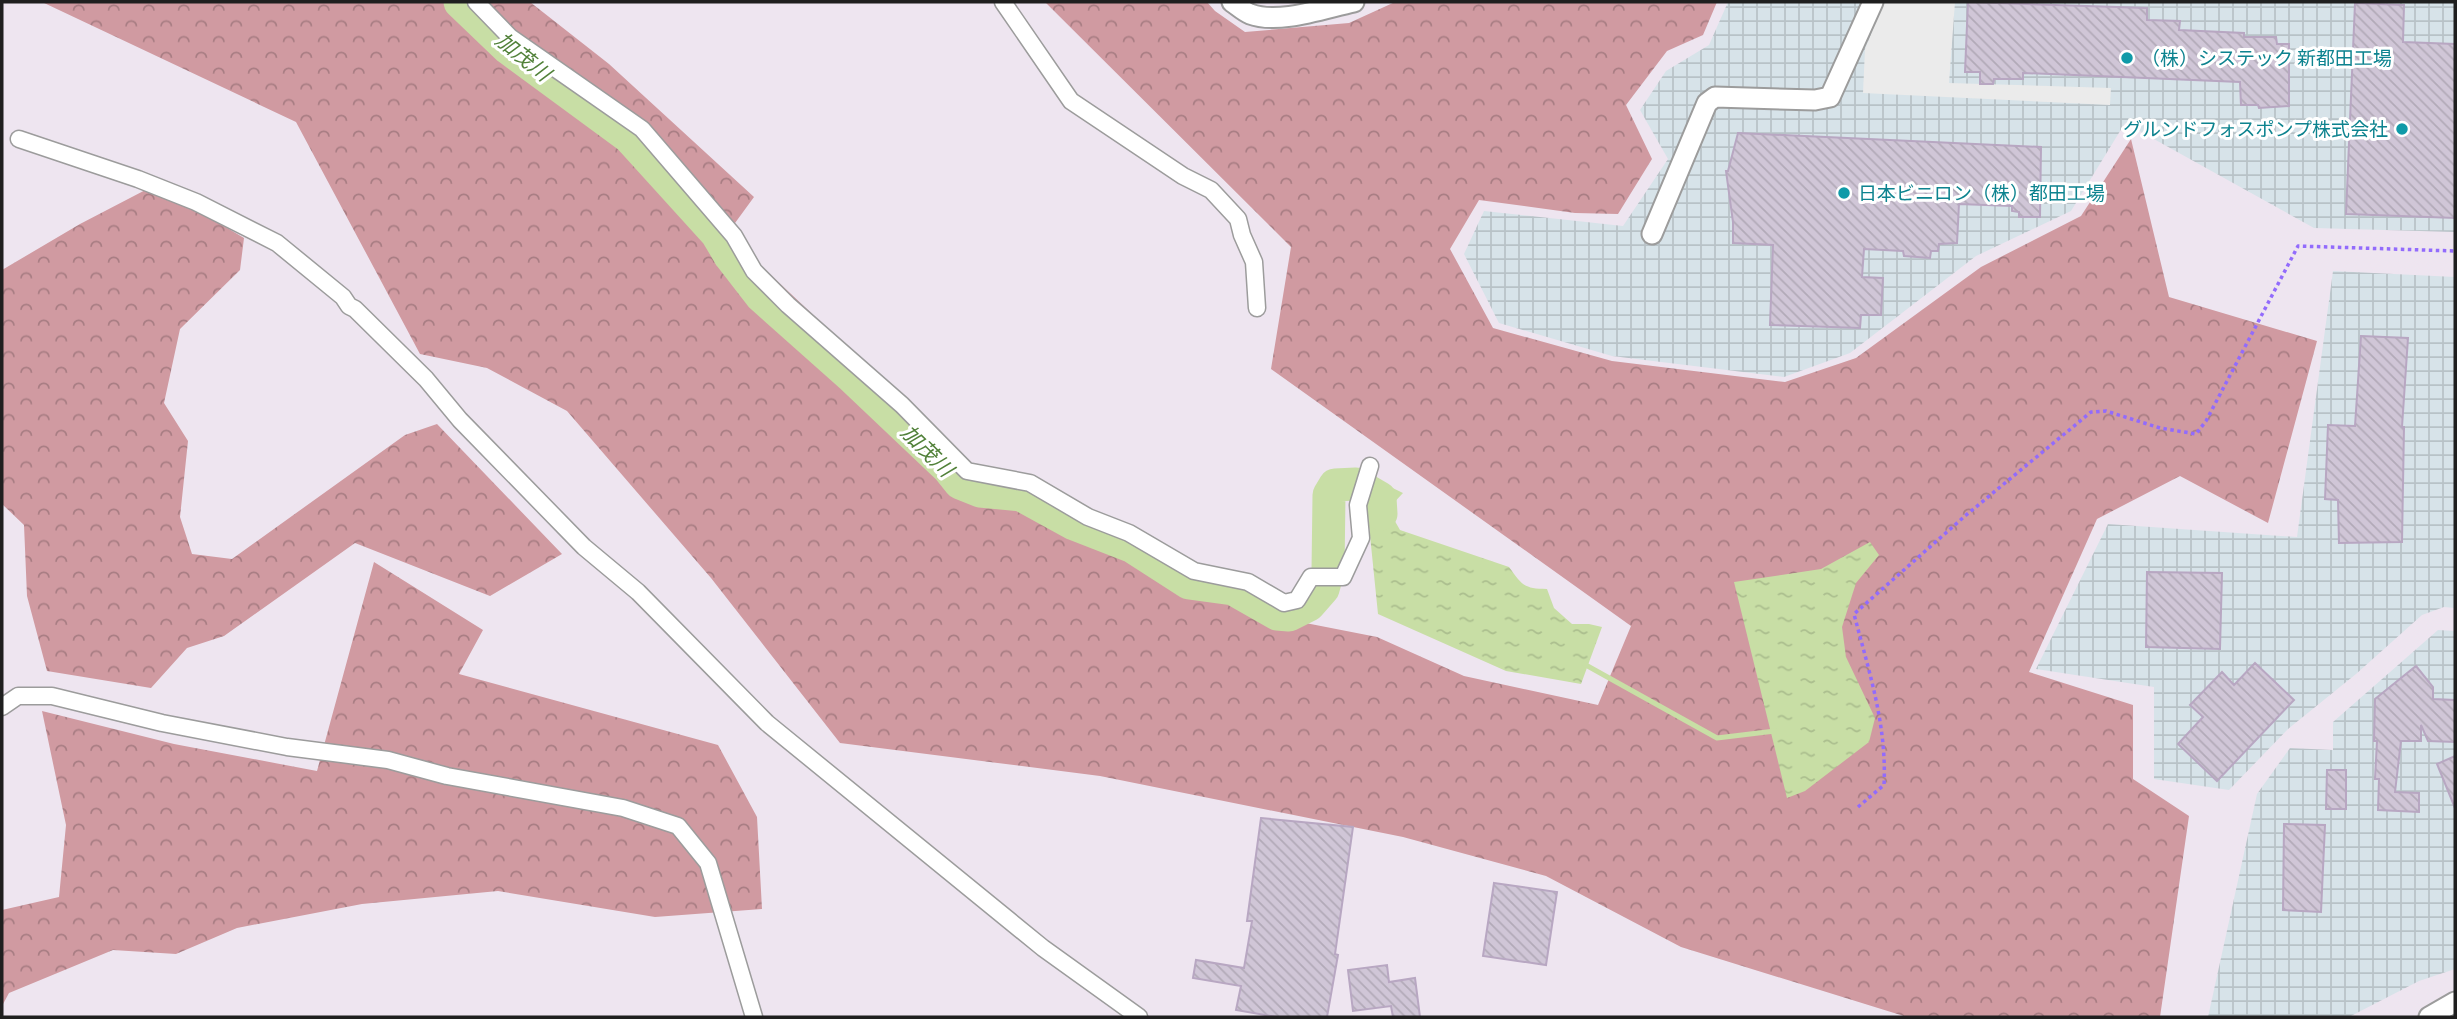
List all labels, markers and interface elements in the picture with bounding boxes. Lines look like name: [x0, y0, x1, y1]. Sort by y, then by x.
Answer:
water label: 加茂川: [490, 26, 558, 88]
place label: （株）システック 新都田工場: [2141, 46, 2392, 70]
marker: （株）システック 新都田工場: [2119, 50, 2135, 66]
place label: グルンドフォスポンプ株式会社: [2123, 117, 2388, 141]
marker: グルンドフォスポンプ株式会社: [2394, 121, 2410, 137]
place label: 日本ビニロン（株）都田工場: [1858, 181, 2105, 205]
marker: 日本ビニロン（株）都田工場: [1836, 185, 1852, 201]
water label: 加茂川: [896, 419, 961, 484]

